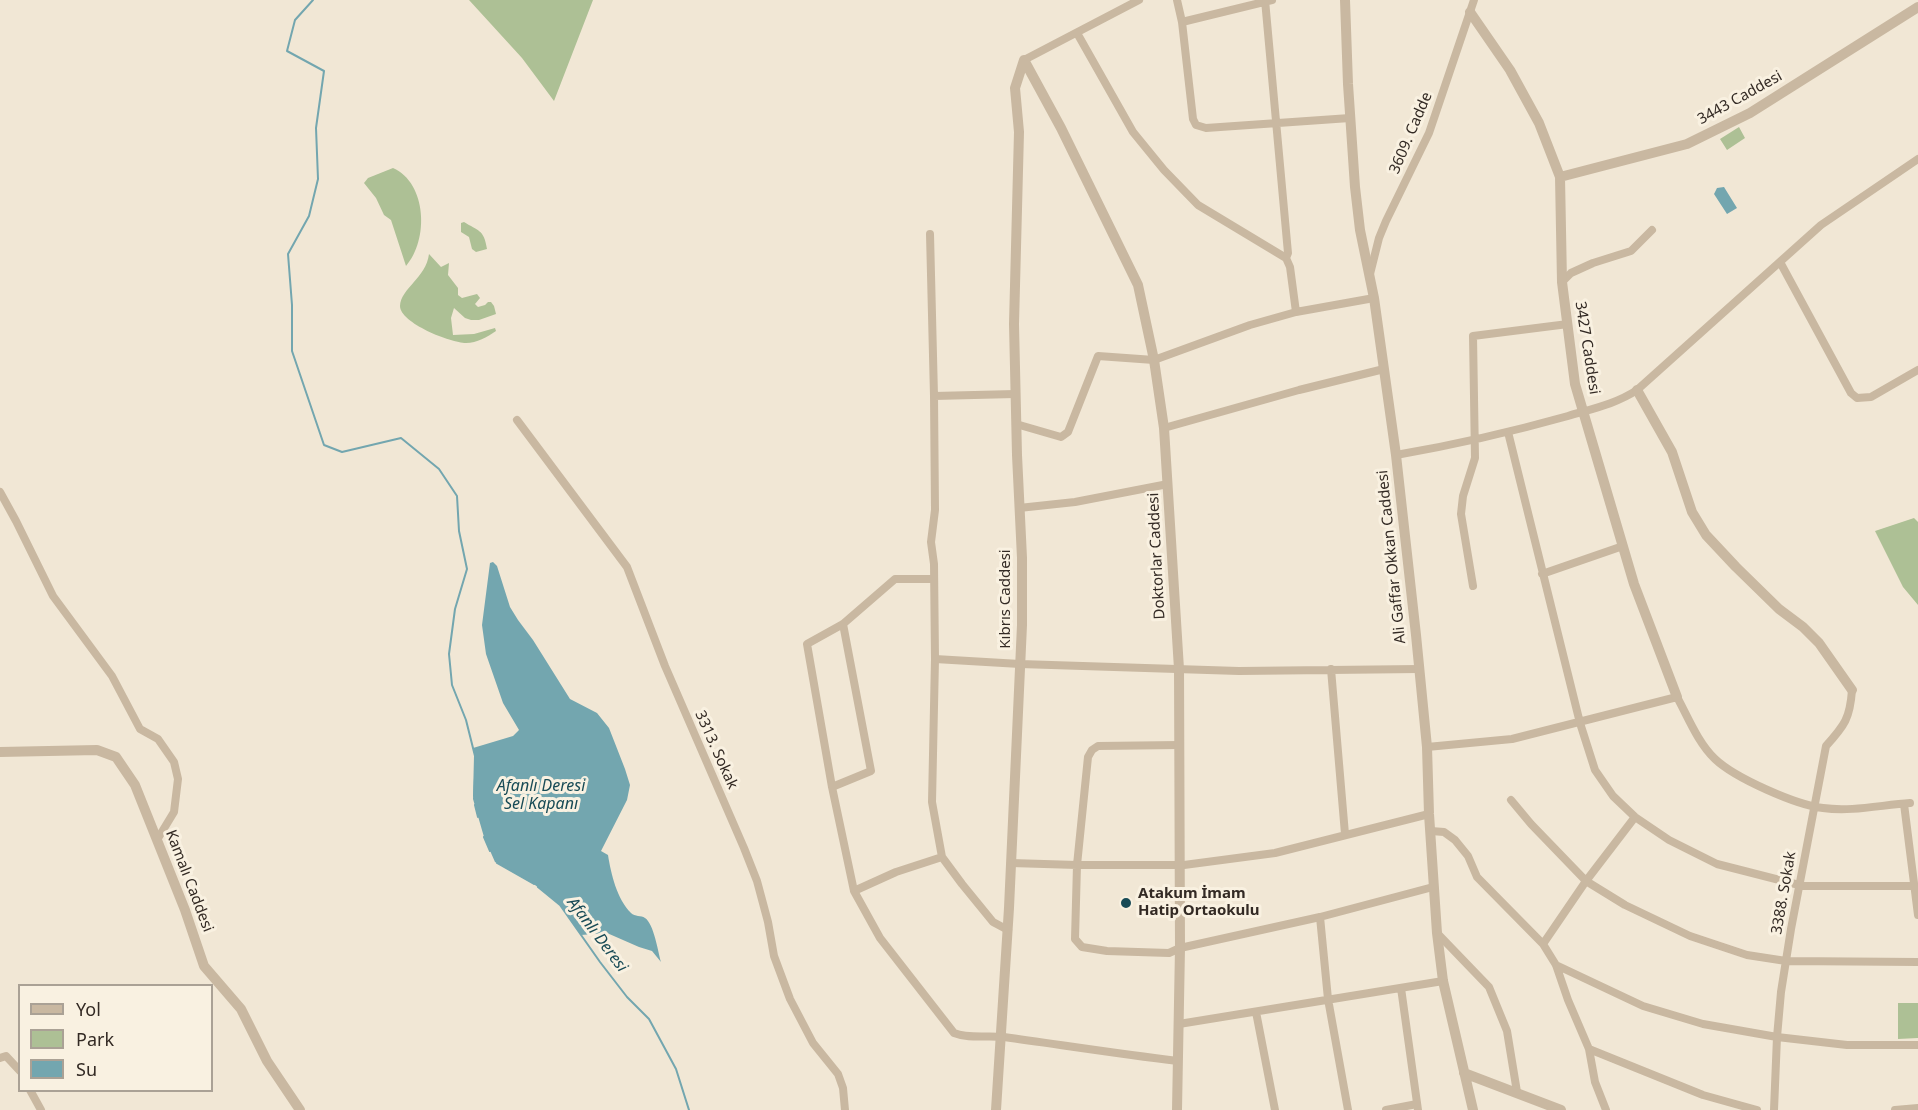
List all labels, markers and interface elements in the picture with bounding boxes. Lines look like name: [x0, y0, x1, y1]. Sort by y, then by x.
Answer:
street label: 3443 Caddesi: [1694, 67, 1786, 129]
street label: 3609. Cadde: [1386, 89, 1436, 177]
street label: 3427 Caddesi: [1571, 300, 1603, 396]
street label: Ali Gaffar Okkan Caddesi: [1374, 469, 1410, 645]
street label: Doktorlar Caddesi: [1145, 492, 1169, 620]
street label: Kıbrıs Caddesi: [997, 549, 1015, 649]
street label: 3313. Sokak: [691, 708, 741, 792]
water label: Afanlı Deresi Sel Kapanı: [497, 776, 585, 814]
street label: Kamalı Caddesi: [161, 828, 217, 934]
street label: 3388. Sokak: [1768, 850, 1800, 936]
place label: Atakum İmam Hatip Ortaokulu: [1138, 885, 1260, 920]
water label: Afanlı Deresi: [563, 894, 631, 976]
marker: Atakum İmam Hatip Ortaokulu: [1119, 896, 1133, 910]
legend: [18, 984, 213, 1092]
text: Yol: [76, 997, 101, 1021]
text: Park: [76, 1027, 114, 1051]
text: Su: [76, 1057, 97, 1081]

